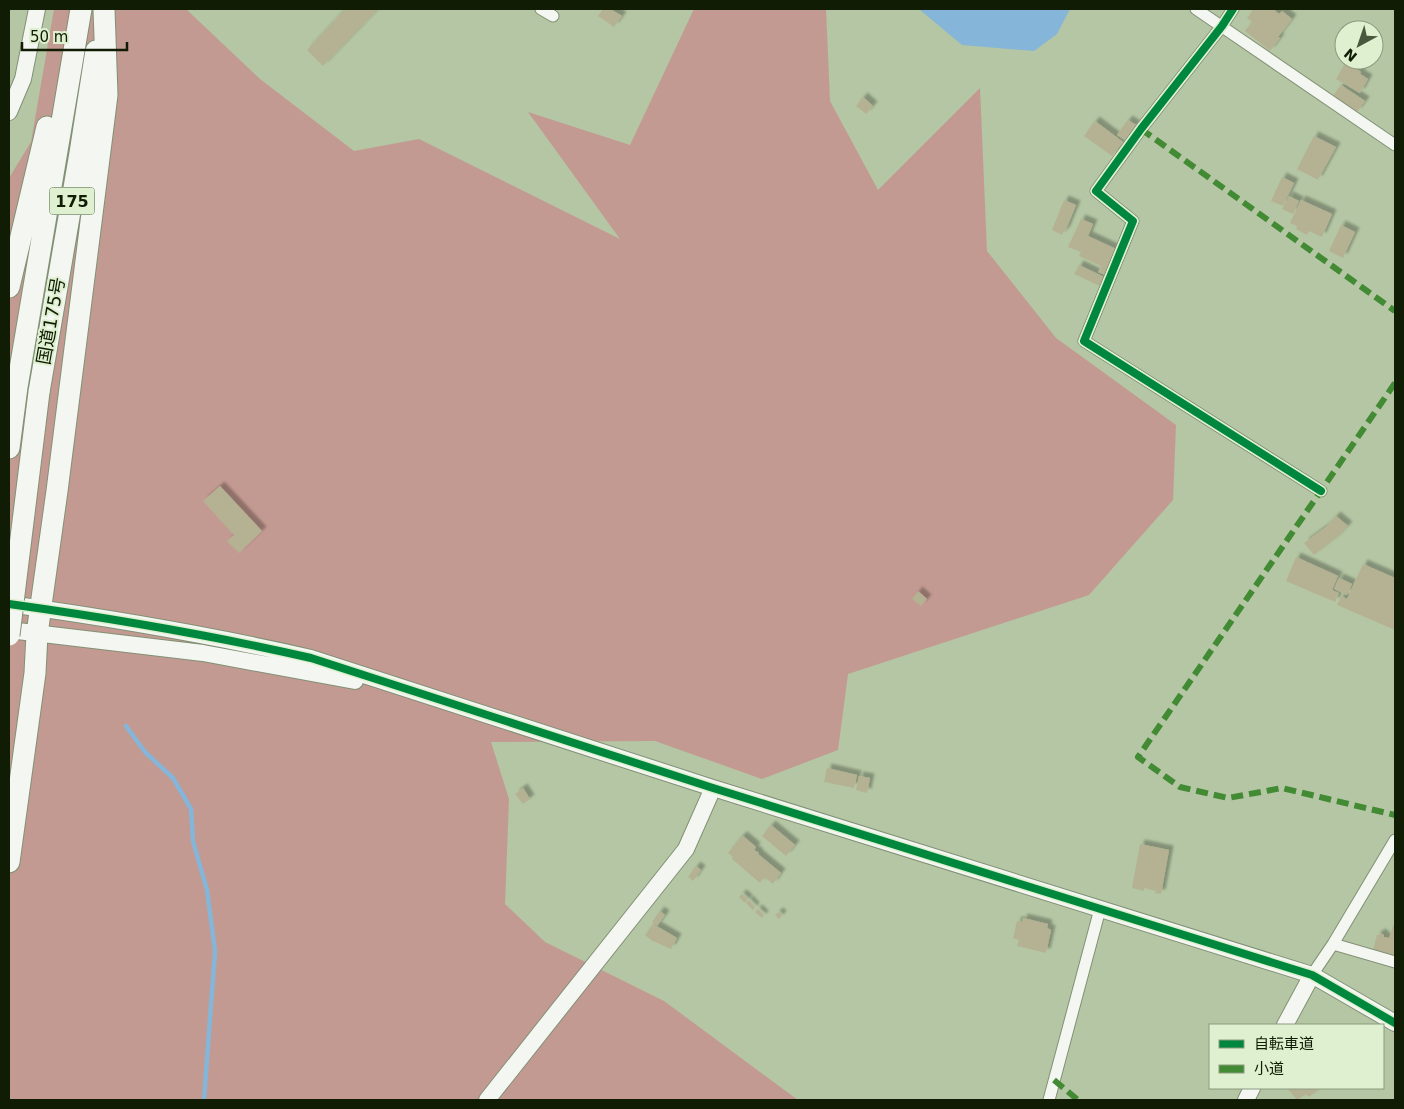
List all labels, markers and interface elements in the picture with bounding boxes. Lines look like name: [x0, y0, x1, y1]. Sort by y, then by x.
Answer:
scale bar: [22, 20, 128, 52]
north arrow: [1334, 20, 1384, 70]
text: 50 m: [30, 28, 68, 46]
text: N: [1341, 45, 1360, 65]
road number: 175: [50, 188, 94, 215]
street label: 国道175号: [32, 276, 69, 366]
legend: [1209, 1024, 1384, 1089]
text: 自転車道: [1254, 1035, 1314, 1053]
text: 小道: [1254, 1060, 1284, 1078]

